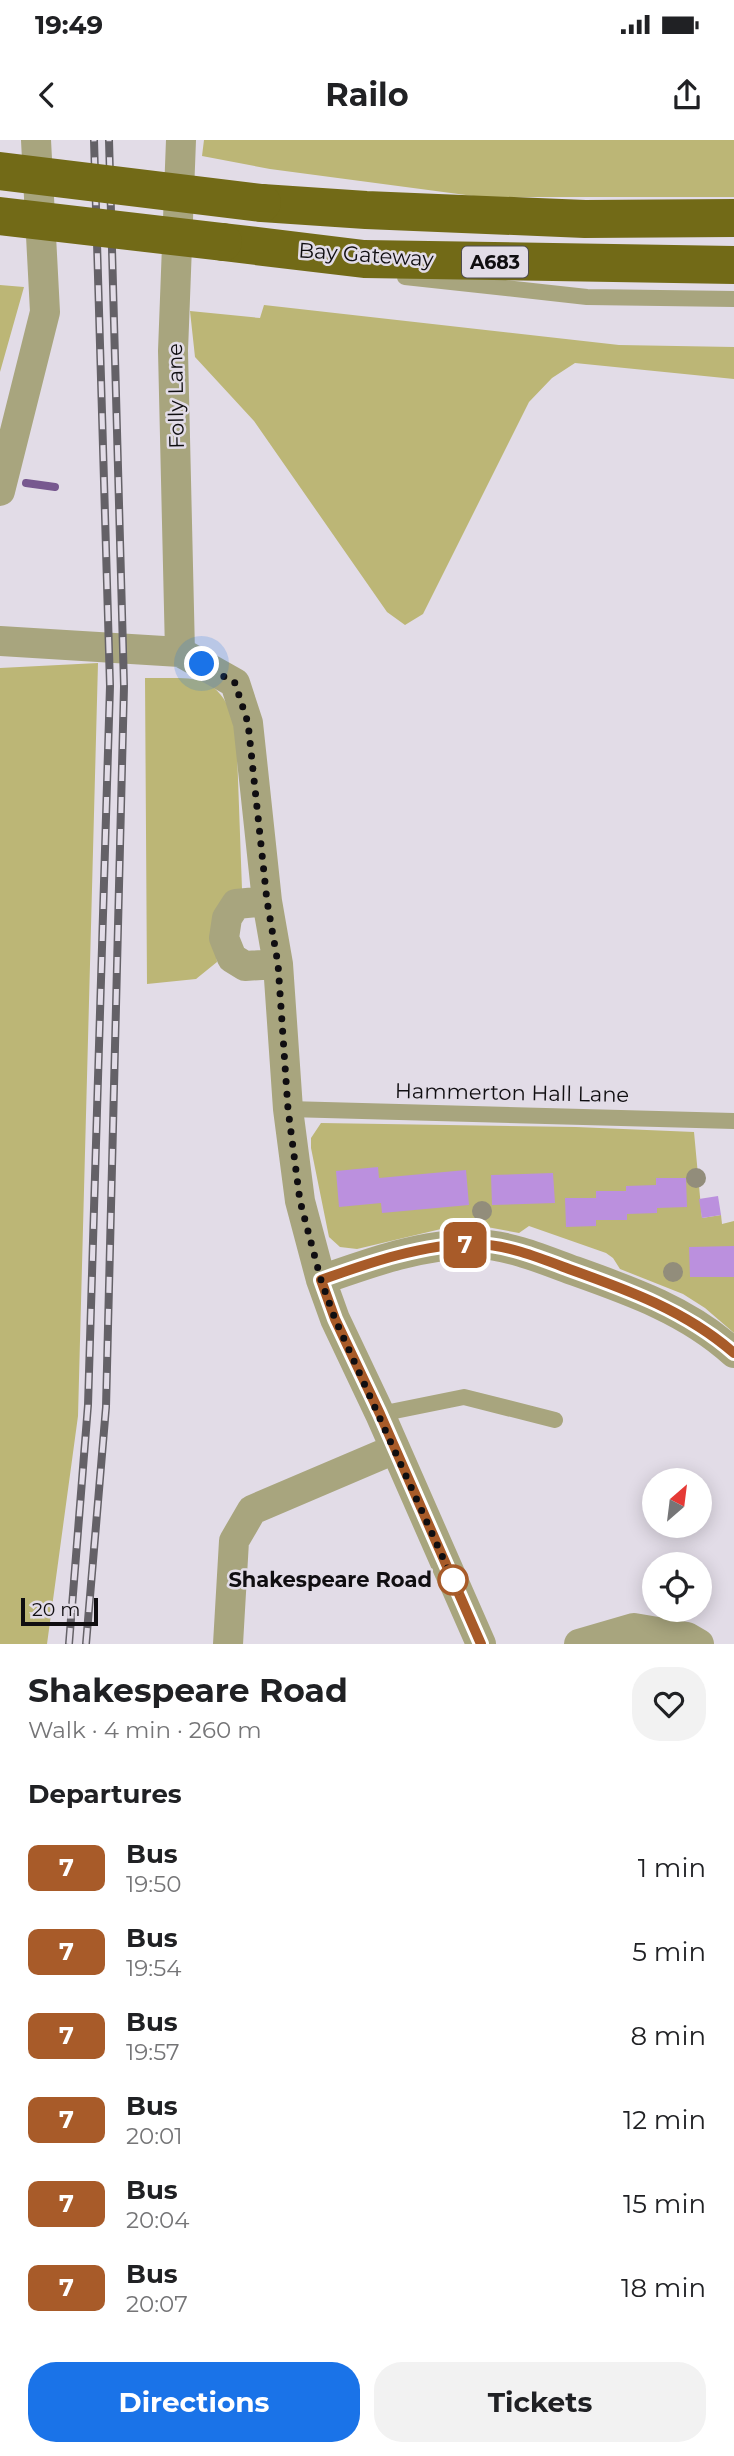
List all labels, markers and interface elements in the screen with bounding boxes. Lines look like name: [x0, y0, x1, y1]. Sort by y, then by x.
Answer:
text: 19:49: [35, 9, 103, 41]
text: Railo: [325, 75, 409, 114]
icon: back: [28, 76, 66, 114]
icon: share: [668, 76, 706, 114]
street label: Bay Gateway: [298, 237, 435, 272]
road number: A683: [462, 246, 528, 278]
street label: Folly Lane: [162, 343, 189, 449]
your location: [184, 646, 219, 681]
street label: Hammerton Hall Lane: [395, 1078, 629, 1107]
line badge: 7: [442, 1222, 488, 1268]
text: 7: [458, 1230, 472, 1259]
north arrow: [642, 1468, 712, 1538]
map controls: [642, 1468, 712, 1622]
button: locate: [642, 1552, 712, 1622]
marker: Shakespeare Road: [438, 1565, 468, 1595]
place label: Shakespeare Road: [228, 1567, 432, 1592]
scale bar: [21, 1595, 98, 1627]
text: 20 m: [32, 1598, 80, 1621]
button: heart: [632, 1667, 706, 1741]
text: Shakespeare Road: [28, 1670, 348, 1710]
text: Walk · 4 min · 260 m: [28, 1716, 262, 1744]
text: Departures: [28, 1778, 182, 1810]
text: Bus: [126, 1838, 178, 1870]
text: 1 min: [638, 1852, 706, 1884]
text: 7: [59, 1853, 74, 1882]
text: 19:50: [126, 1870, 181, 1898]
text: Bus: [126, 1922, 178, 1954]
text: 5 min: [632, 1936, 706, 1968]
text: 7: [59, 1937, 74, 1966]
text: 19:54: [126, 1954, 181, 1982]
text: Bus: [126, 2006, 178, 2038]
text: 8 min: [630, 2020, 706, 2052]
text: 7: [59, 2021, 74, 2050]
text: 19:57: [126, 2038, 179, 2066]
text: Bus: [126, 2090, 178, 2122]
text: 12 min: [623, 2104, 706, 2136]
text: 7: [59, 2105, 74, 2134]
text: 20:01: [126, 2122, 183, 2150]
text: Bus: [126, 2174, 178, 2206]
text: 15 min: [623, 2188, 706, 2220]
text: 7: [59, 2189, 74, 2218]
text: 20:04: [126, 2206, 190, 2234]
text: Bus: [126, 2258, 178, 2290]
text: 18 min: [621, 2272, 706, 2304]
text: 7: [59, 2273, 74, 2302]
text: 20:07: [126, 2290, 188, 2318]
button: Directions: [28, 2362, 360, 2442]
button: Tickets: [374, 2362, 706, 2442]

